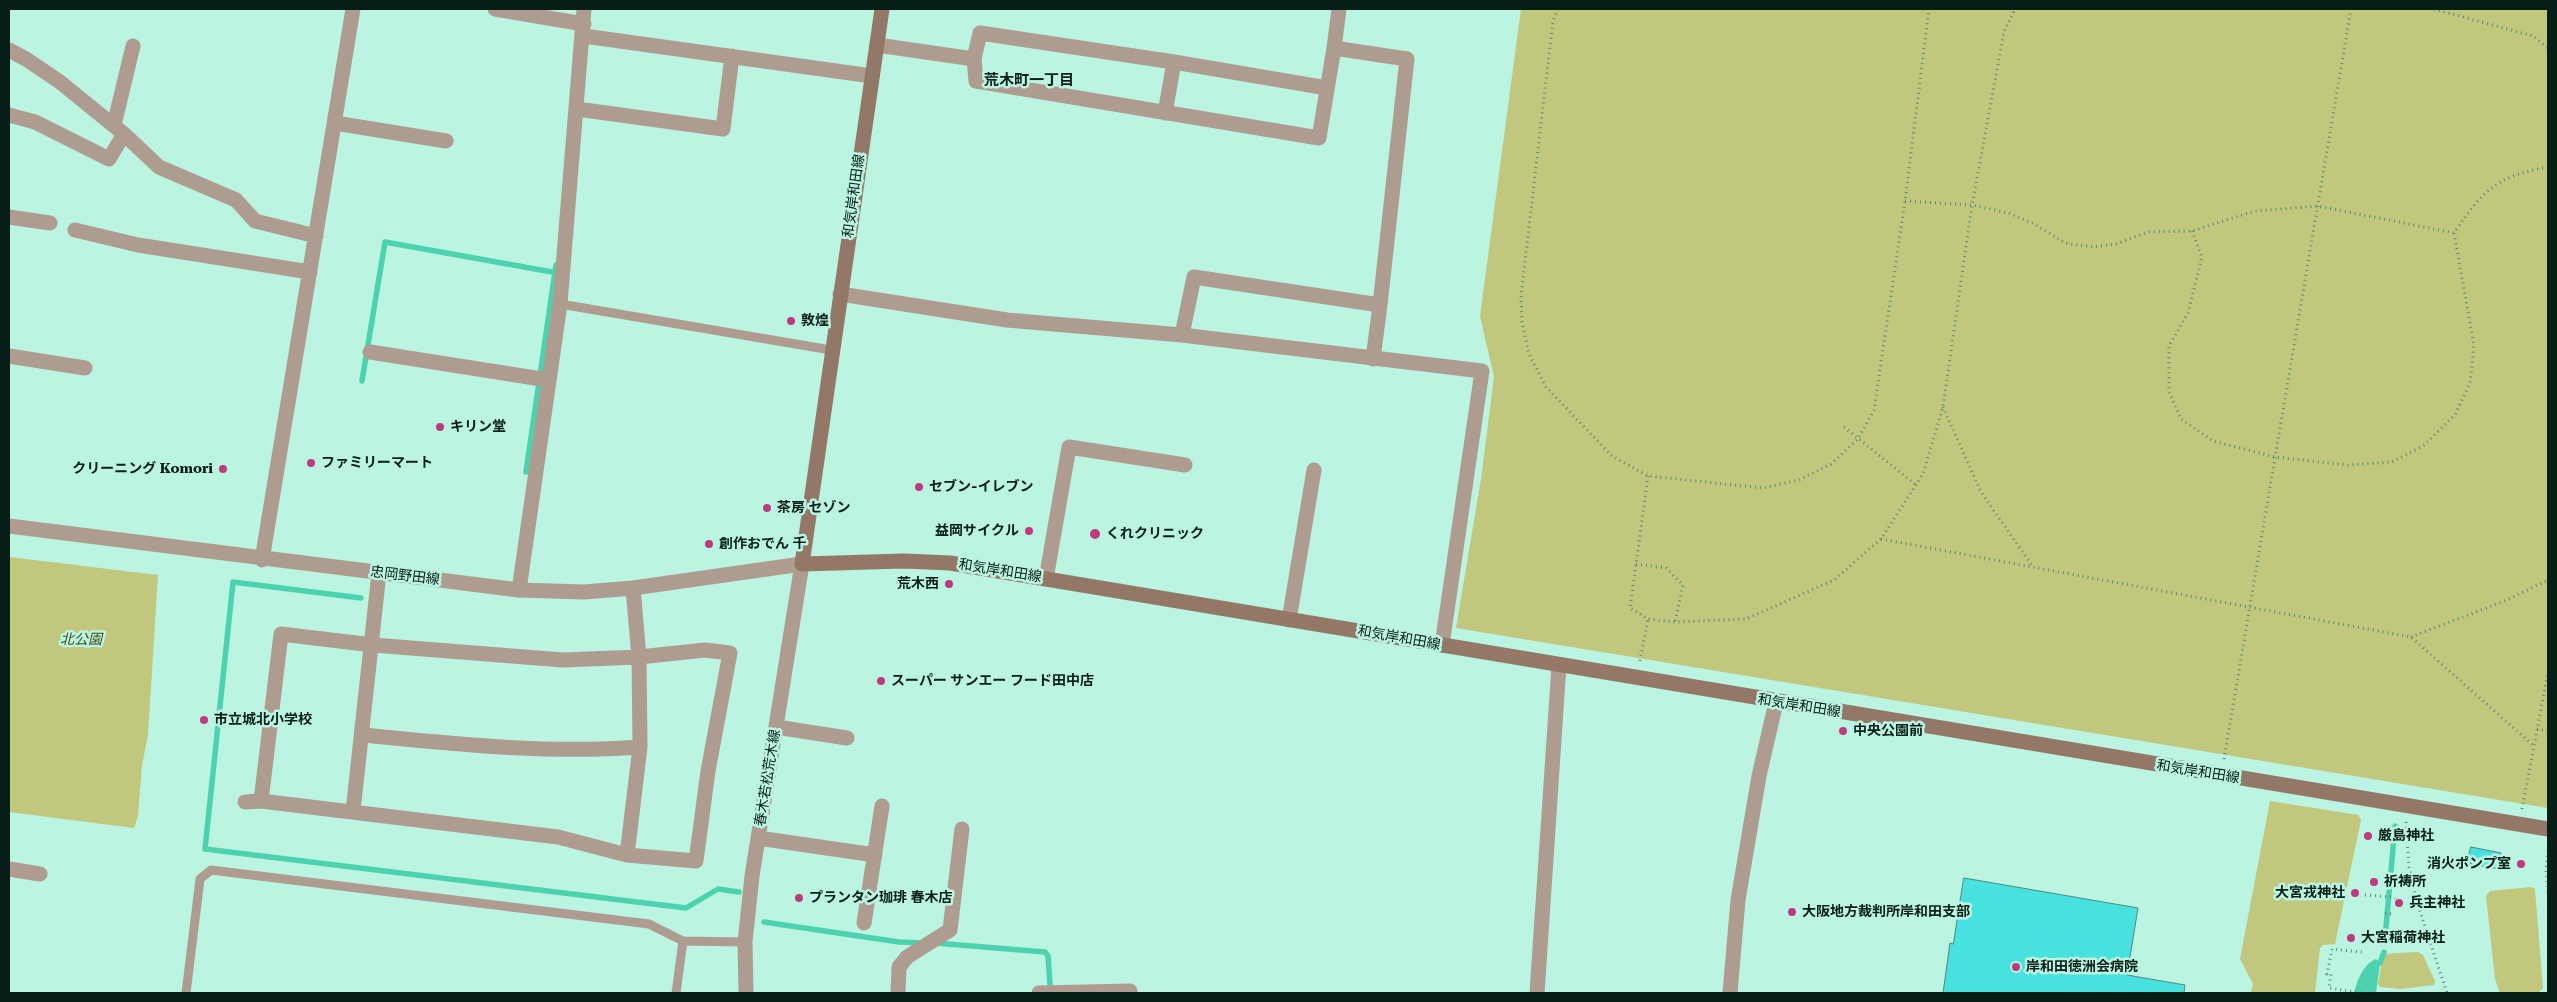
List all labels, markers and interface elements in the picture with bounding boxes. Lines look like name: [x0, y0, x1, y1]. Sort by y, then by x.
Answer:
district label: 荒木町一丁目: [984, 72, 1074, 90]
street label: 和気岸和田線: [840, 153, 868, 239]
place label: 敦煌: [801, 313, 829, 329]
marker: 敦煌: [785, 315, 797, 327]
place label: キリン堂: [450, 419, 506, 435]
marker: キリン堂: [434, 421, 446, 433]
place label: ファミリーマート: [321, 455, 433, 471]
marker: ファミリーマート: [305, 457, 317, 469]
place label: クリーニング Komori: [72, 461, 213, 477]
marker: クリーニング Komori: [217, 463, 229, 475]
place label: セブン-イレブン: [929, 479, 1033, 495]
marker: セブン-イレブン: [913, 481, 925, 493]
place label: 茶房 セゾン: [777, 500, 851, 516]
marker: 茶房 セゾン: [761, 502, 773, 514]
place label: 益岡サイクル: [935, 523, 1019, 539]
marker: 益岡サイクル: [1023, 525, 1035, 537]
place label: くれクリニック: [1106, 526, 1204, 542]
marker: くれクリニック: [1088, 527, 1102, 541]
place label: 創作おでん 千: [719, 536, 807, 552]
marker: 創作おでん 千: [703, 538, 715, 550]
street label: 和気岸和田線: [957, 556, 1043, 586]
street label: 忠岡野田線: [369, 563, 441, 589]
place label: 荒木西: [897, 576, 939, 592]
marker: 荒木西: [943, 578, 955, 590]
street label: 和気岸和田線: [1356, 622, 1442, 654]
park label: 北公園: [60, 632, 102, 648]
place label: スーパー サンエー フード田中店: [891, 673, 1094, 689]
marker: スーパー サンエー フード田中店: [875, 675, 887, 687]
street label: 和気岸和田線: [1756, 691, 1842, 721]
place label: 市立城北小学校: [214, 712, 312, 728]
marker: 市立城北小学校: [198, 714, 210, 726]
place label: 中央公園前: [1853, 723, 1923, 739]
marker: 中央公園前: [1837, 725, 1849, 737]
street label: 春木若松荒木線: [752, 728, 784, 828]
street label: 和気岸和田線: [2155, 757, 2241, 787]
place label: 厳島神社: [2378, 828, 2434, 844]
marker: 厳島神社: [2362, 830, 2374, 842]
place label: 消火ポンプ室: [2427, 856, 2511, 872]
marker: 消火ポンプ室: [2515, 858, 2527, 870]
place label: 祈祷所: [2384, 874, 2426, 890]
marker: 祈祷所: [2368, 876, 2380, 888]
place label: 大宮戎神社: [2275, 885, 2345, 901]
marker: 大宮戎神社: [2349, 887, 2361, 899]
place label: プランタン珈琲 春木店: [809, 890, 953, 906]
marker: プランタン珈琲 春木店: [793, 892, 805, 904]
place label: 兵主神社: [2409, 895, 2465, 911]
marker: 兵主神社: [2393, 897, 2405, 909]
place label: 大阪地方裁判所岸和田支部: [1802, 904, 1970, 920]
marker: 大阪地方裁判所岸和田支部: [1786, 906, 1798, 918]
place label: 大宮稲荷神社: [2361, 930, 2445, 946]
marker: 大宮稲荷神社: [2345, 932, 2357, 944]
place label: 岸和田徳洲会病院: [2026, 959, 2138, 975]
marker: 岸和田徳洲会病院: [2010, 961, 2022, 973]

